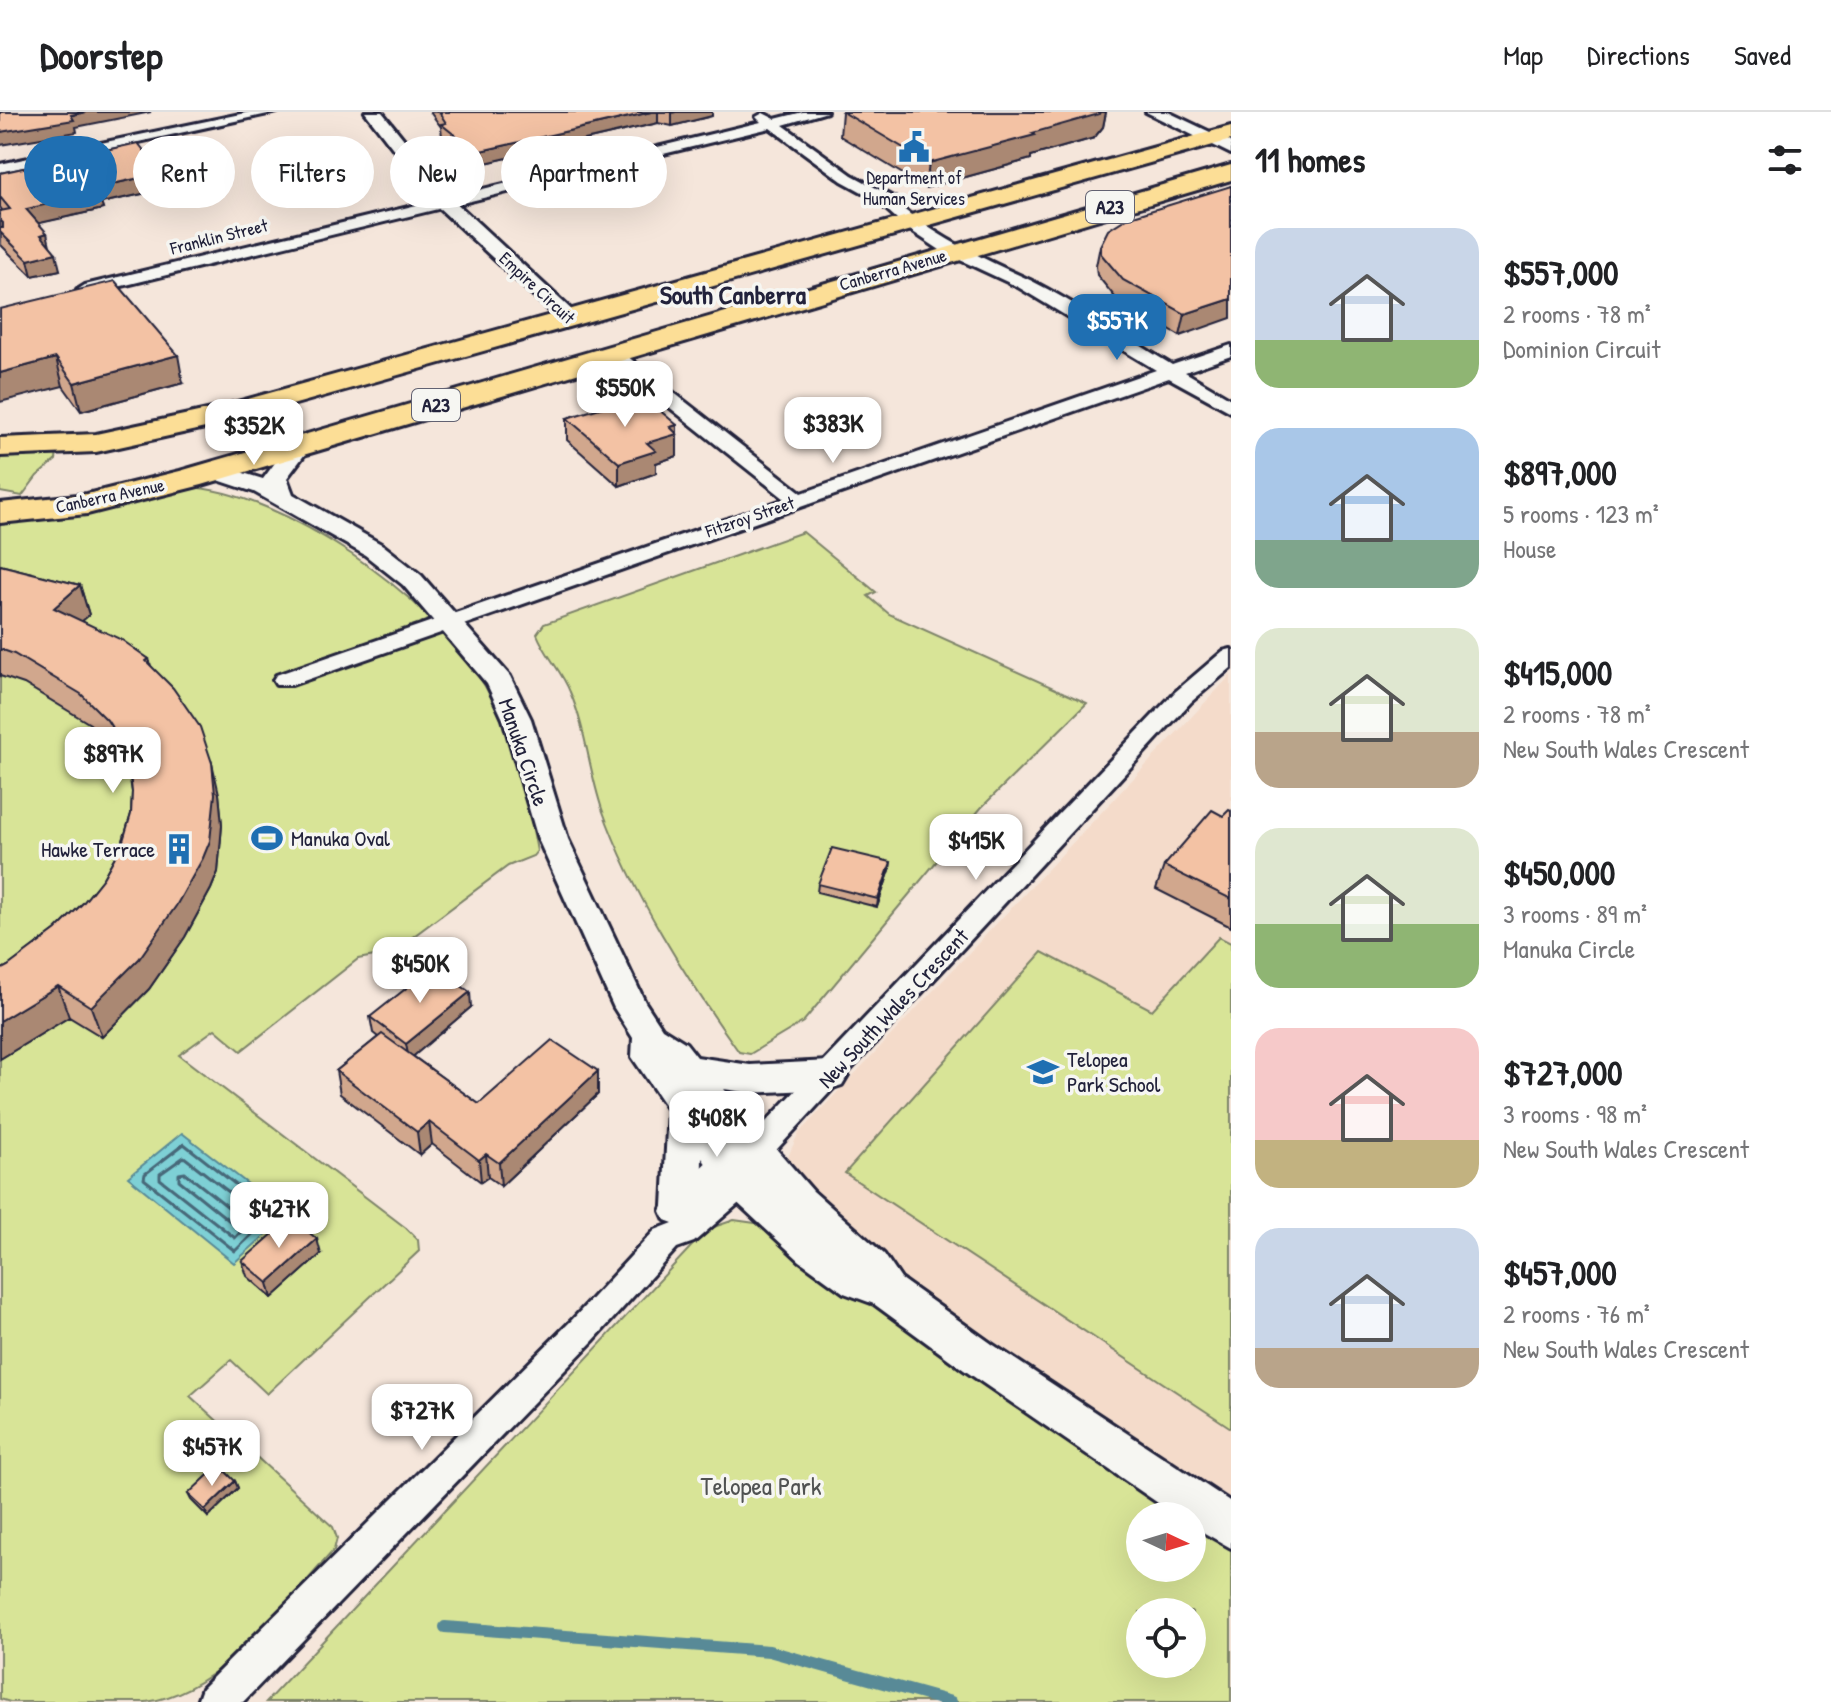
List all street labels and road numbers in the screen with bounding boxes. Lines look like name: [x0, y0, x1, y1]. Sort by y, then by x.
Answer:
road number: A23: [1086, 191, 1134, 223]
street label: Franklin Street: [167, 212, 271, 261]
street label: Canberra Avenue: [836, 242, 949, 297]
street label: Empire Circuit: [494, 246, 581, 330]
road number: A23: [412, 389, 460, 421]
street label: Canberra Avenue: [53, 472, 166, 519]
street label: Fitzroy Street: [701, 489, 798, 544]
street label: Manuka Circle: [492, 694, 556, 810]
street label: New South Wales Crescent: [811, 921, 975, 1094]

